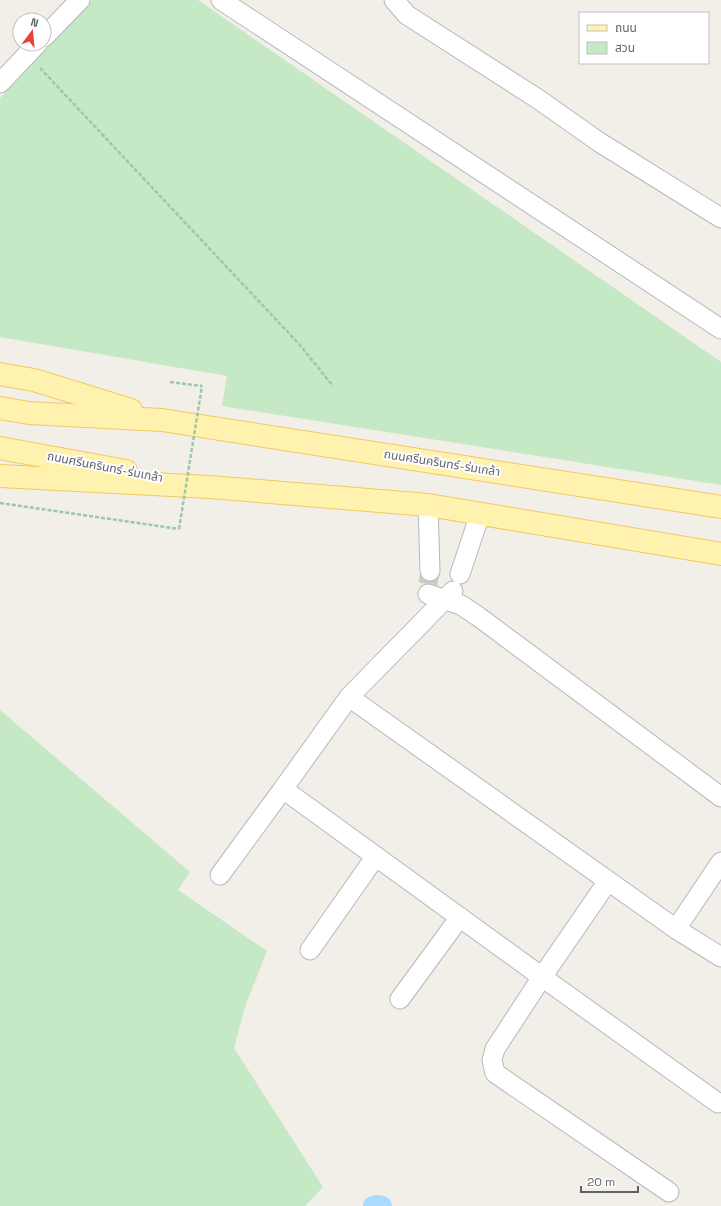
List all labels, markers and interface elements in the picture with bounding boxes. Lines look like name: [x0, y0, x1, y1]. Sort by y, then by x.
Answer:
north arrow: [12, 12, 52, 52]
legend: [579, 12, 709, 64]
text: N: [29, 15, 40, 30]
text: ถนน: [615, 20, 637, 36]
text: สวน: [615, 40, 635, 56]
street label: ถนนศรีนครินทร์-ร่มเกล้า: [383, 446, 501, 480]
street label: ถนนศรีนครินทร์-ร่มเกล้า: [46, 448, 164, 486]
scale bar: [581, 1168, 638, 1194]
text: 20 m: [587, 1174, 615, 1190]

